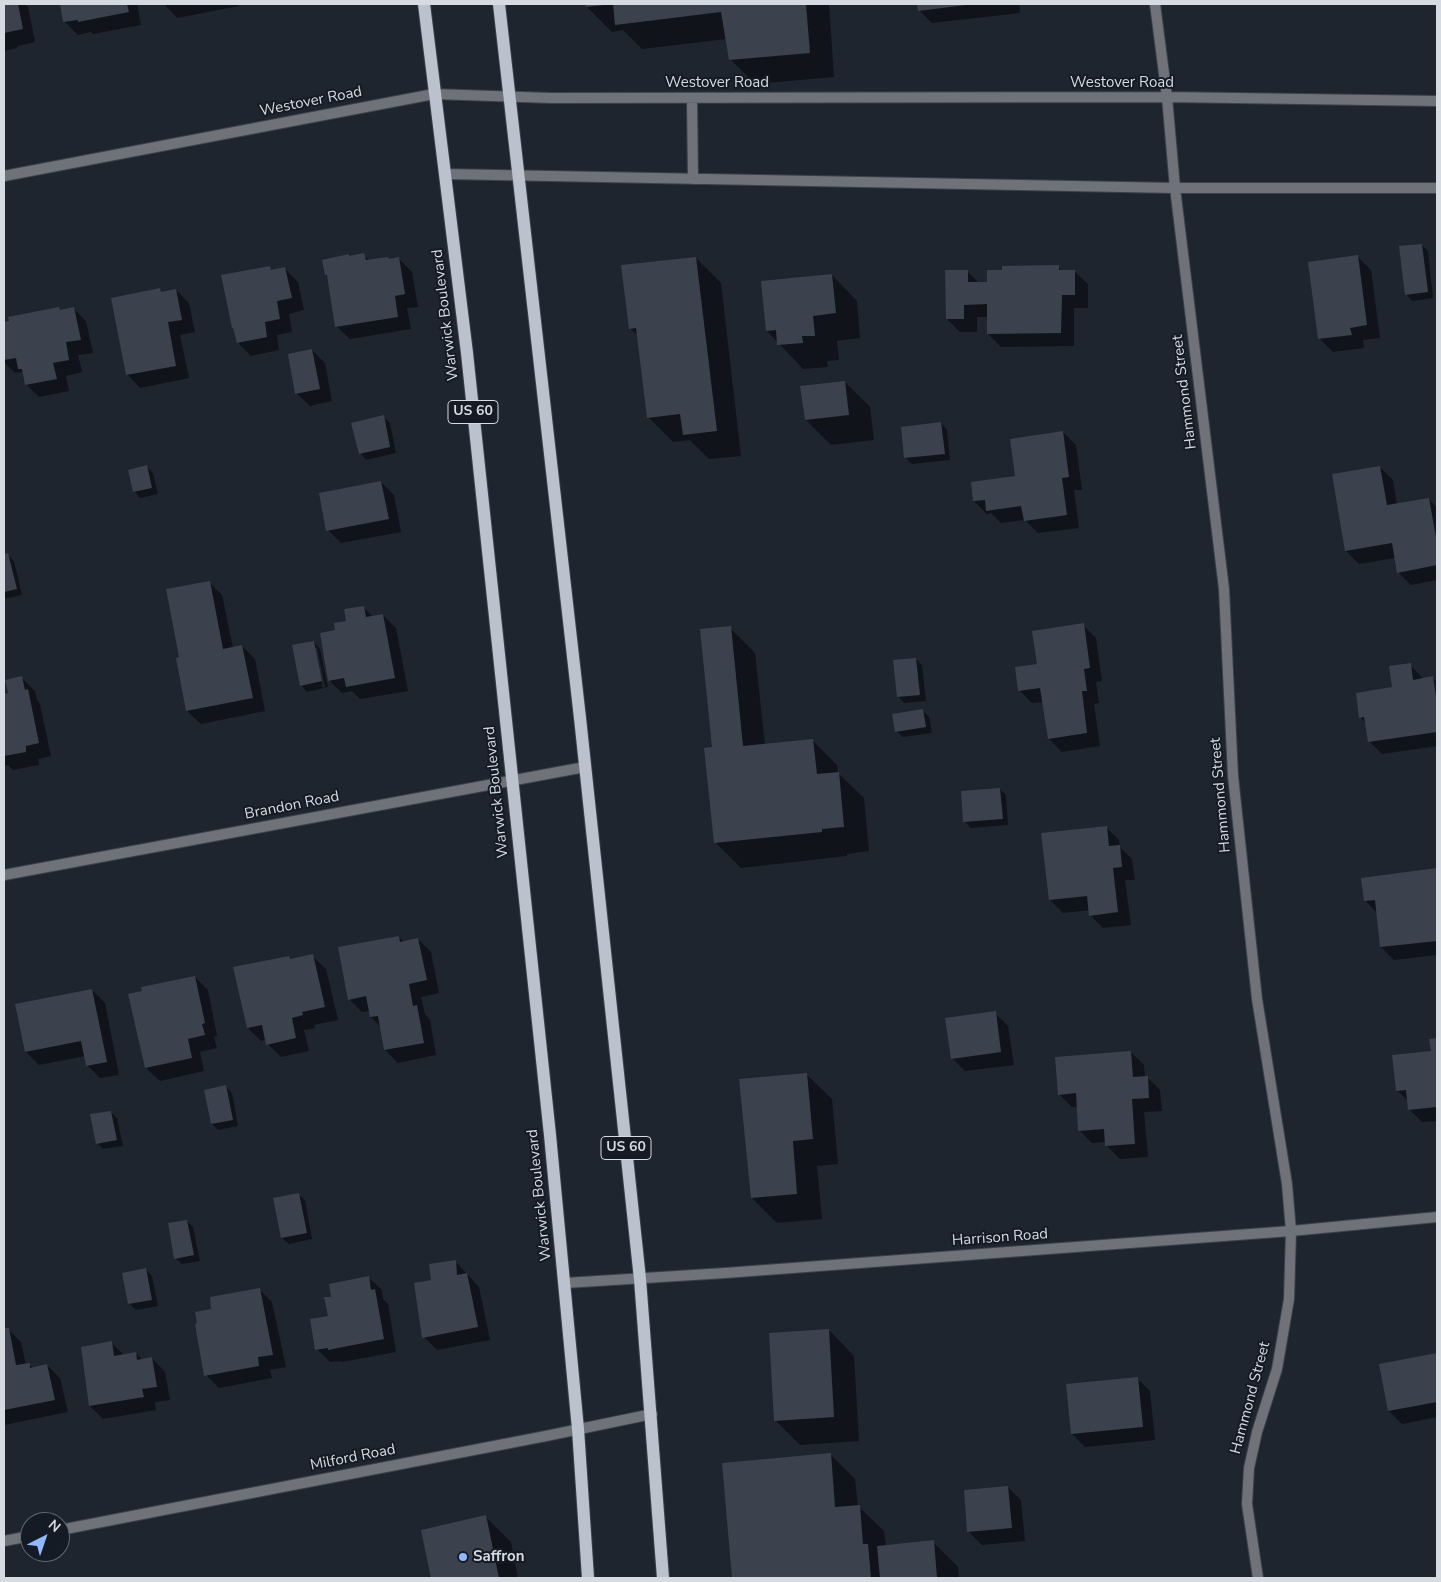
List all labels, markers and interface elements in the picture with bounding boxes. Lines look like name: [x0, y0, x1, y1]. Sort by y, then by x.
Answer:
street label: Westover Road: [665, 74, 769, 92]
street label: Westover Road: [1070, 74, 1174, 92]
street label: Westover Road: [258, 83, 364, 121]
street label: Warwick Boulevard: [429, 248, 463, 382]
street label: Hammond Street: [1169, 334, 1201, 450]
road number: US 60: [448, 401, 498, 424]
street label: Warwick Boulevard: [481, 725, 513, 859]
street label: Hammond Street: [1207, 737, 1235, 853]
street label: Brandon Road: [243, 788, 341, 824]
street label: Warwick Boulevard: [524, 1128, 556, 1262]
road number: US 60: [601, 1136, 651, 1160]
street label: Harrison Road: [951, 1226, 1049, 1250]
street label: Hammond Street: [1227, 1340, 1275, 1456]
street label: Milford Road: [309, 1441, 397, 1475]
north arrow: [20, 1512, 70, 1562]
text: N: [44, 1515, 65, 1537]
place label: Saffron: [473, 1548, 524, 1566]
marker: Saffron: [457, 1551, 469, 1563]

